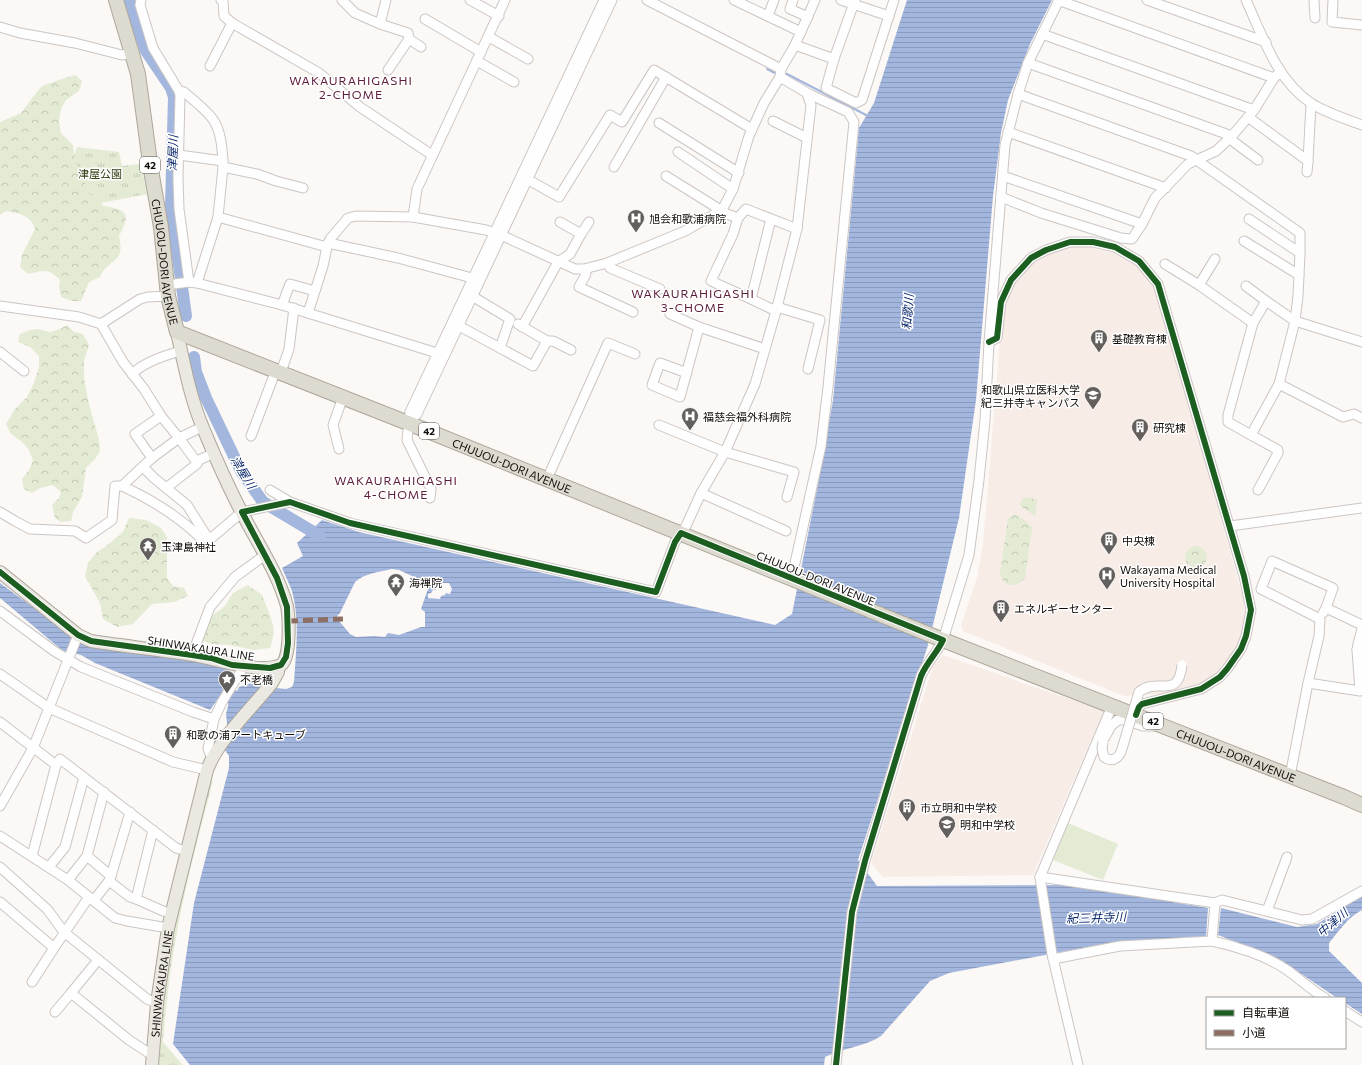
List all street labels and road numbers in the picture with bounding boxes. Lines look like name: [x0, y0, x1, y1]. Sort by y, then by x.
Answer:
road number: 42: [140, 157, 160, 173]
street label: CHUUOU-DORI AVENUE: [150, 198, 181, 326]
road number: 42: [419, 423, 439, 439]
street label: CHUUOU-DORI AVENUE: [451, 435, 573, 495]
street label: CHUUOU-DORI AVENUE: [755, 548, 877, 608]
street label: SHINWAKAURA LINE: [147, 633, 255, 663]
road number: 42: [1143, 713, 1163, 729]
street label: CHUUOU-DORI AVENUE: [1175, 726, 1298, 784]
street label: SHINWAKAURA LINE: [148, 929, 174, 1038]

